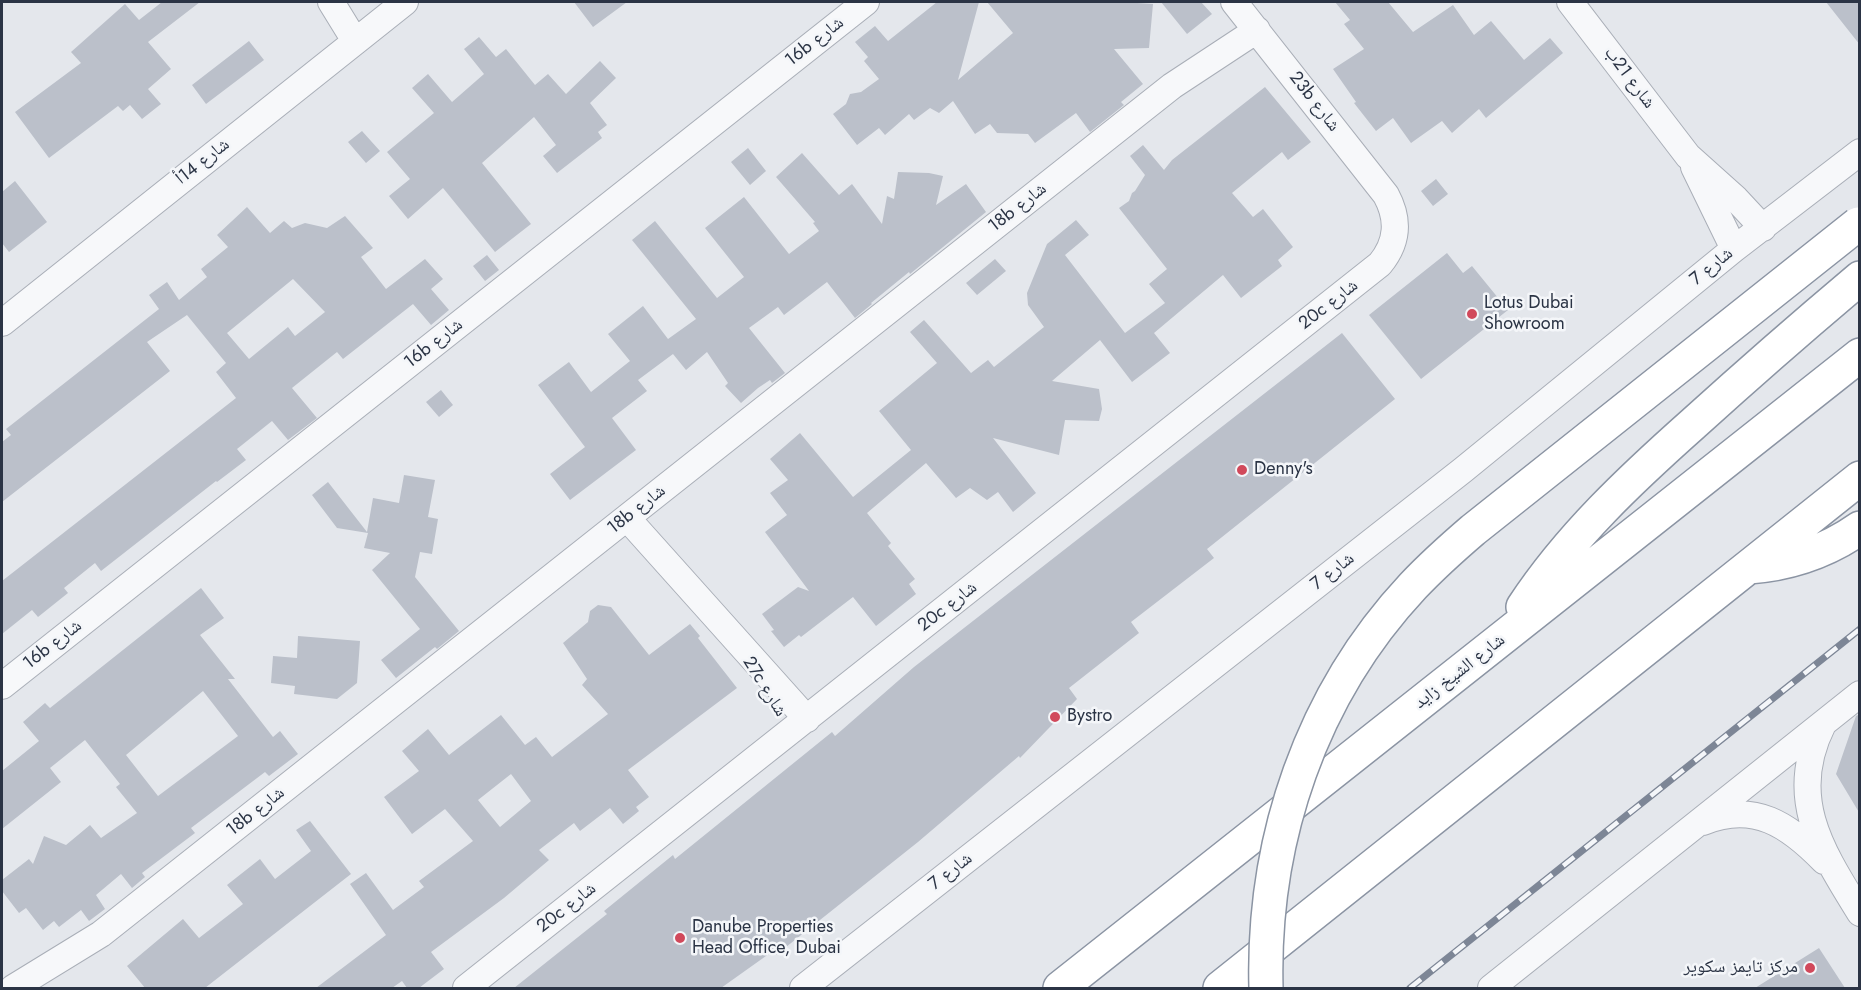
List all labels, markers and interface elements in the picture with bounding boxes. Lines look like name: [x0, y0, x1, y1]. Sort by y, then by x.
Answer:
street label: 16b شارع: [781, 12, 849, 72]
street label: شارع 21ب: [1599, 43, 1659, 113]
street label: 23b شارع: [1284, 68, 1344, 136]
street label: شارع 14أ: [172, 134, 234, 190]
street label: 18b شارع: [985, 179, 1051, 237]
street label: شارع 7: [1686, 243, 1738, 291]
street label: 20c شارع: [1295, 275, 1363, 335]
place label: Lotus Dubai Showroom: [1484, 293, 1574, 336]
marker: Lotus Dubai Showroom: [1465, 307, 1479, 321]
street label: 16b شارع: [400, 314, 468, 374]
place label: Denny's: [1254, 459, 1313, 481]
marker: Denny's: [1235, 463, 1249, 477]
street label: 18b شارع: [604, 481, 670, 539]
street label: شارع 7: [1307, 548, 1359, 596]
street label: 20c شارع: [914, 577, 982, 637]
street label: 16b شارع: [19, 615, 87, 675]
street label: شارع الشيخ زايد: [1410, 630, 1510, 714]
street label: 27c شارع: [737, 653, 791, 721]
place label: Bystro: [1067, 706, 1112, 728]
marker: Bystro: [1048, 710, 1062, 724]
street label: 18b شارع: [223, 783, 289, 841]
street label: شارع 7: [925, 848, 977, 896]
street label: 20c شارع: [533, 878, 601, 938]
place label: Danube Properties Head Office, Dubai: [692, 917, 841, 960]
marker: Danube Properties Head Office, Dubai: [673, 931, 687, 945]
place label: مركز تايمز سكوير: [1683, 957, 1798, 979]
marker: مركز تايمز سكوير: [1803, 961, 1817, 975]

